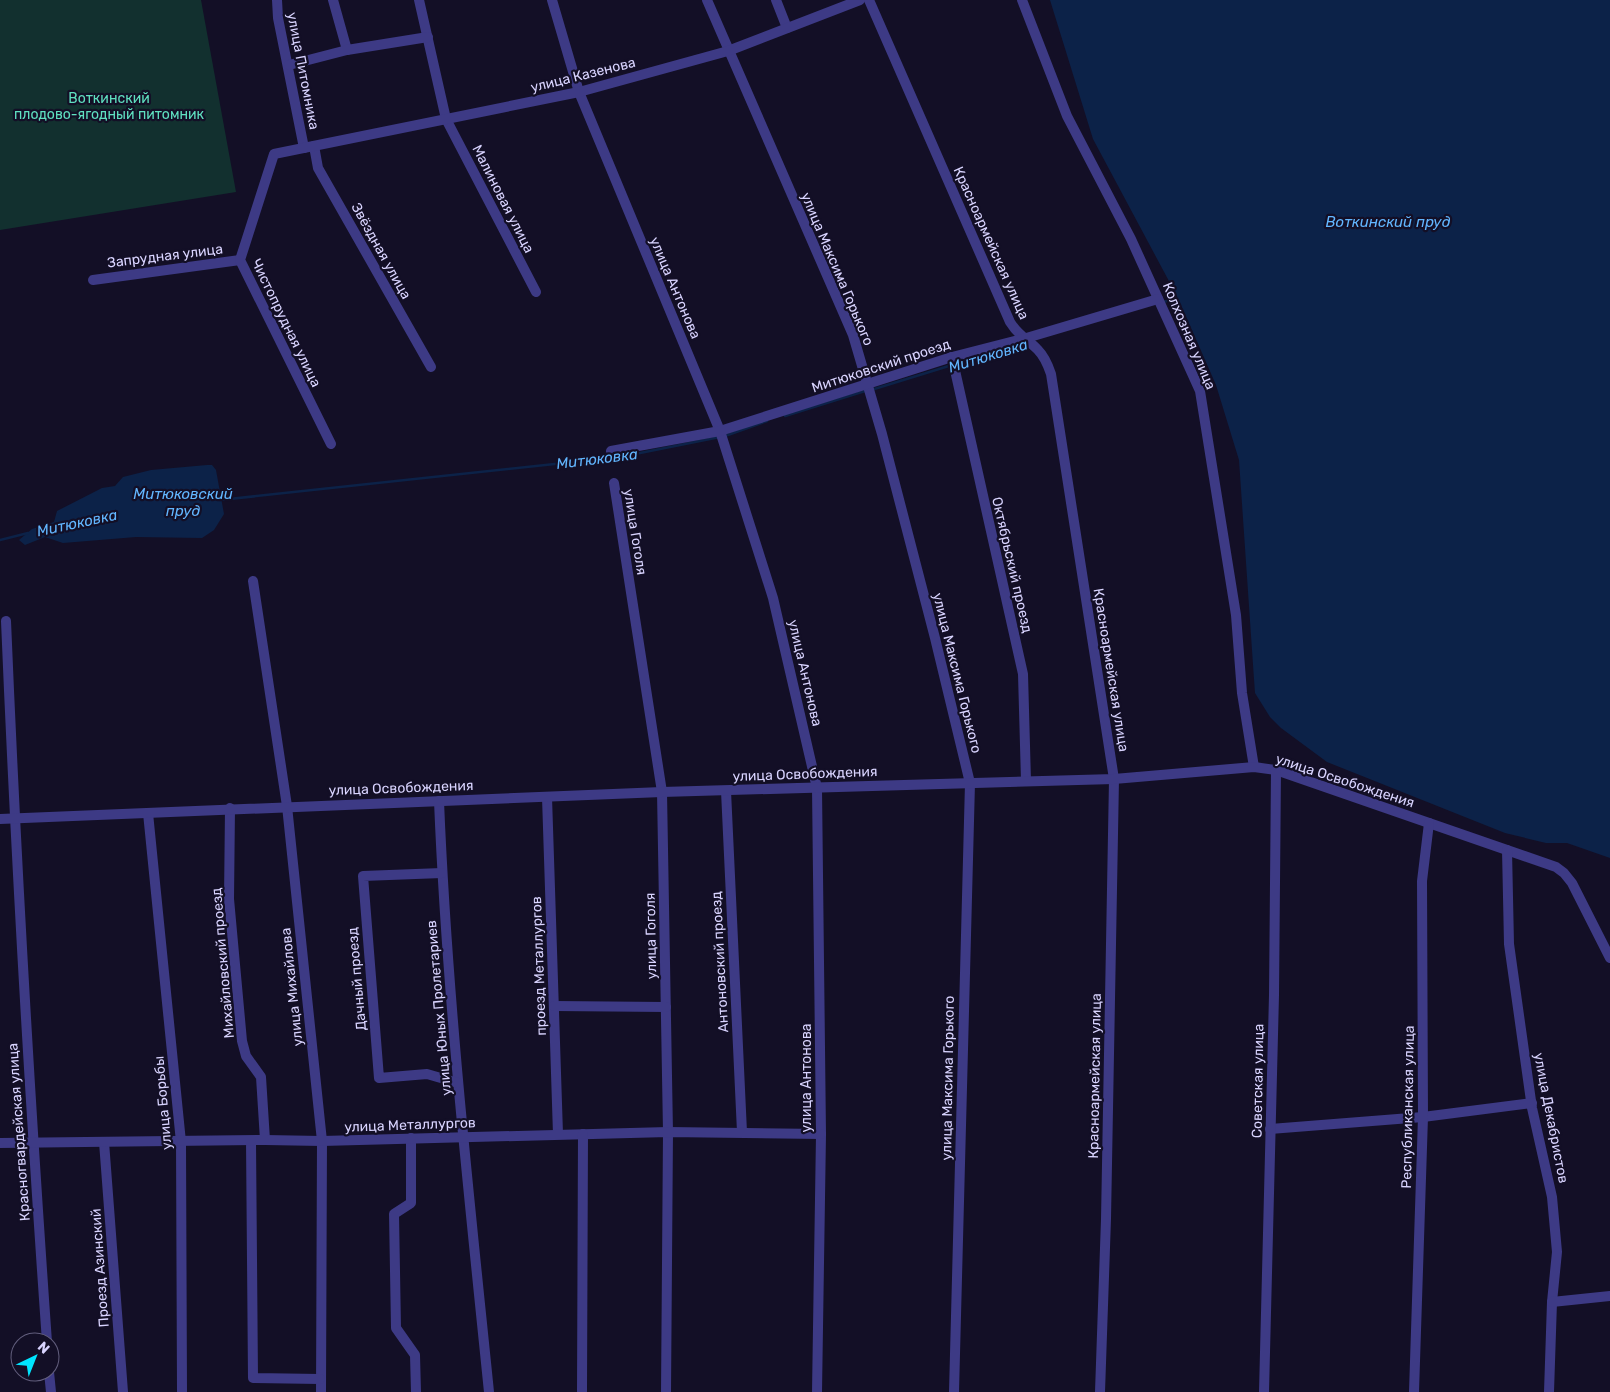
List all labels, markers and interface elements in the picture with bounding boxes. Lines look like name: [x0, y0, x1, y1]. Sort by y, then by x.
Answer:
street label: улица Питомника: [283, 11, 323, 131]
street label: улица Казенова: [529, 54, 637, 96]
park label: Воткинский плодово-ягодный питомник: [14, 90, 204, 123]
street label: Малиновая улица: [468, 142, 538, 256]
street label: Красноармейская улица: [950, 164, 1032, 322]
street label: улица Максима Горького: [797, 190, 877, 348]
street label: Звёздная улица: [347, 200, 415, 302]
water label: Воткинский пруд: [1325, 213, 1451, 231]
street label: улица Антонова: [646, 235, 704, 341]
street label: Запрудная улица: [106, 240, 224, 272]
street label: Чистопрудная улица: [248, 256, 324, 390]
street label: Колхозная улица: [1159, 280, 1219, 392]
water label: Митюковка: [946, 335, 1030, 377]
street label: Митюковский проезд: [810, 336, 952, 396]
water label: Митюковка: [555, 445, 639, 473]
water label: Митюковский пруд: [133, 485, 233, 520]
street label: улица Гоголя: [620, 488, 650, 576]
street label: Октябрьский проезд: [988, 495, 1036, 635]
water label: Митюковка: [35, 506, 119, 540]
street label: Красноармейская улица: [1090, 587, 1132, 753]
street label: улица Максима Горького: [929, 591, 985, 755]
street label: улица Антонова: [784, 618, 826, 728]
street label: улица Освобождения: [1273, 751, 1417, 811]
street label: улица Освобождения: [732, 763, 878, 785]
street label: улица Освобождения: [328, 777, 474, 799]
street label: Михайловский проезд: [208, 887, 238, 1039]
street label: Антоновский проезд: [708, 891, 732, 1033]
street label: улица Гоголя: [642, 892, 660, 980]
street label: проезд Металлургов: [528, 896, 550, 1036]
street label: улица Юных Пролетариев: [423, 919, 455, 1096]
street label: улица Михайлова: [277, 927, 307, 1047]
street label: Дачный проезд: [344, 927, 370, 1031]
street label: Красноармейская улица: [1085, 993, 1105, 1159]
street label: улица Максима Горького: [938, 995, 958, 1161]
street label: улица Антонова: [798, 1024, 815, 1132]
street label: Советская улица: [1249, 1024, 1267, 1138]
street label: Республиканская улица: [1398, 1025, 1418, 1189]
street label: Красногвардейская улица: [4, 1042, 34, 1222]
street label: улица Декабристов: [1530, 1051, 1572, 1185]
street label: улица Борьбы: [150, 1055, 176, 1151]
street label: улица Металлургов: [344, 1114, 476, 1136]
street label: Проезд Азинский: [87, 1208, 113, 1328]
north arrow: [10, 1332, 60, 1382]
text: N: [34, 1338, 53, 1358]

